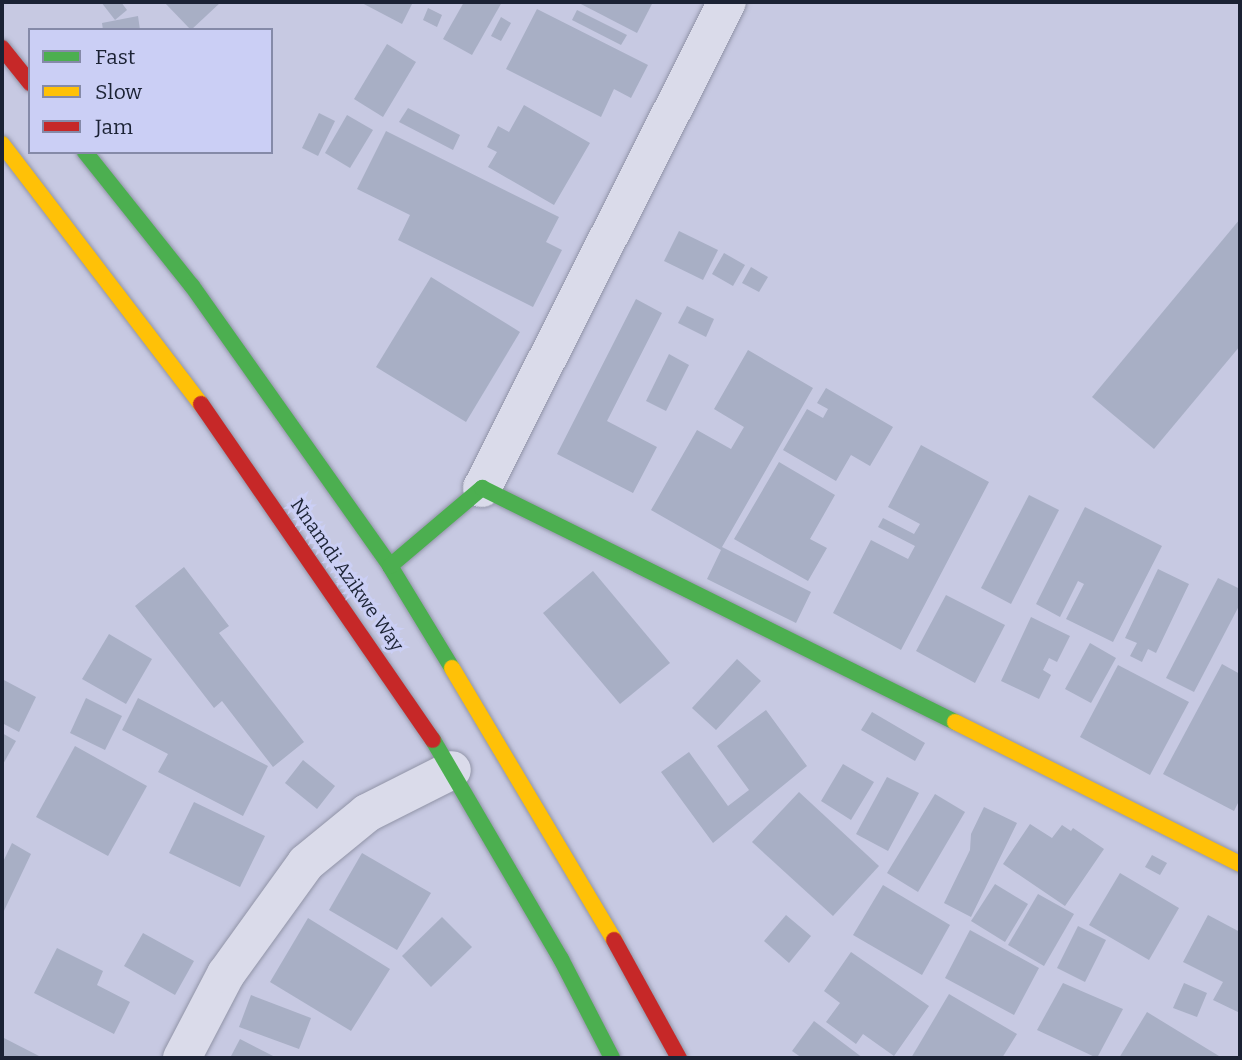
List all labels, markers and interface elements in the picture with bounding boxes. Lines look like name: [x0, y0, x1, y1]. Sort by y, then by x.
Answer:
legend: [28, 28, 273, 154]
text: Fast: [95, 44, 135, 70]
text: Slow: [95, 79, 142, 105]
text: Jam: [95, 114, 133, 140]
street label: Nnamdi Azikwe Way: [286, 494, 408, 656]

